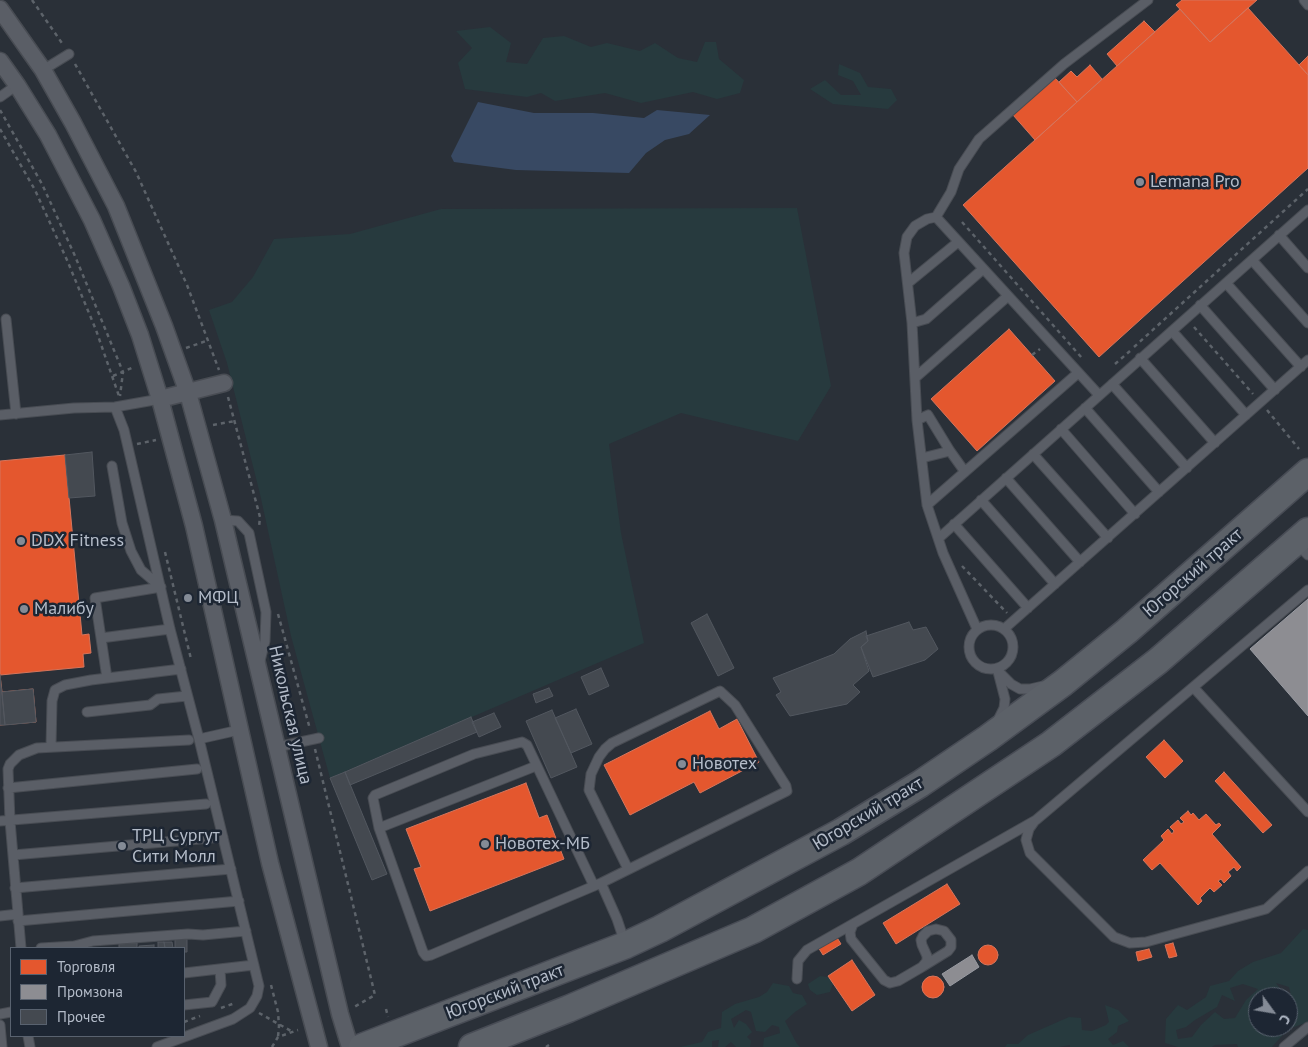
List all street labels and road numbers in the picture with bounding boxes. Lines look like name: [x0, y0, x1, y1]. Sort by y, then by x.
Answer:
street label: Югорский тракт: [1139, 524, 1247, 622]
street label: Никольская улица: [264, 643, 316, 787]
street label: Югорский тракт: [809, 773, 927, 855]
street label: Югорский тракт: [443, 960, 567, 1024]

